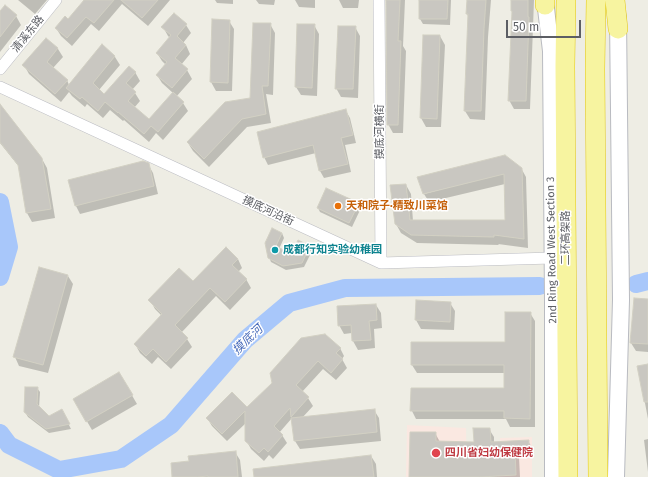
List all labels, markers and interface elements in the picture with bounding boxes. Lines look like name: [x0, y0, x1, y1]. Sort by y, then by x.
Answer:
scale bar: [508, 12, 583, 38]
street label: 清溪东路: [9, 13, 47, 55]
text: 50 m: [513, 20, 539, 34]
street label: 摸底河横街: [373, 105, 387, 159]
street label: 2nd Ring Road West Section 3: [544, 176, 560, 324]
street label: 摸底河沿街: [240, 193, 296, 229]
place label: 天和院子·精致川菜馆: [346, 199, 448, 213]
marker: 天和院子·精致川菜馆: [333, 201, 343, 211]
street label: 二环高架路: [559, 211, 573, 265]
place label: 成都行知实验幼稚园: [283, 243, 382, 257]
marker: 成都行知实验幼稚园: [270, 245, 280, 255]
water label: 摸底河: [230, 322, 266, 358]
place label: 四川省妇幼保健院: [445, 446, 533, 460]
marker: 四川省妇幼保健院: [430, 447, 442, 459]

